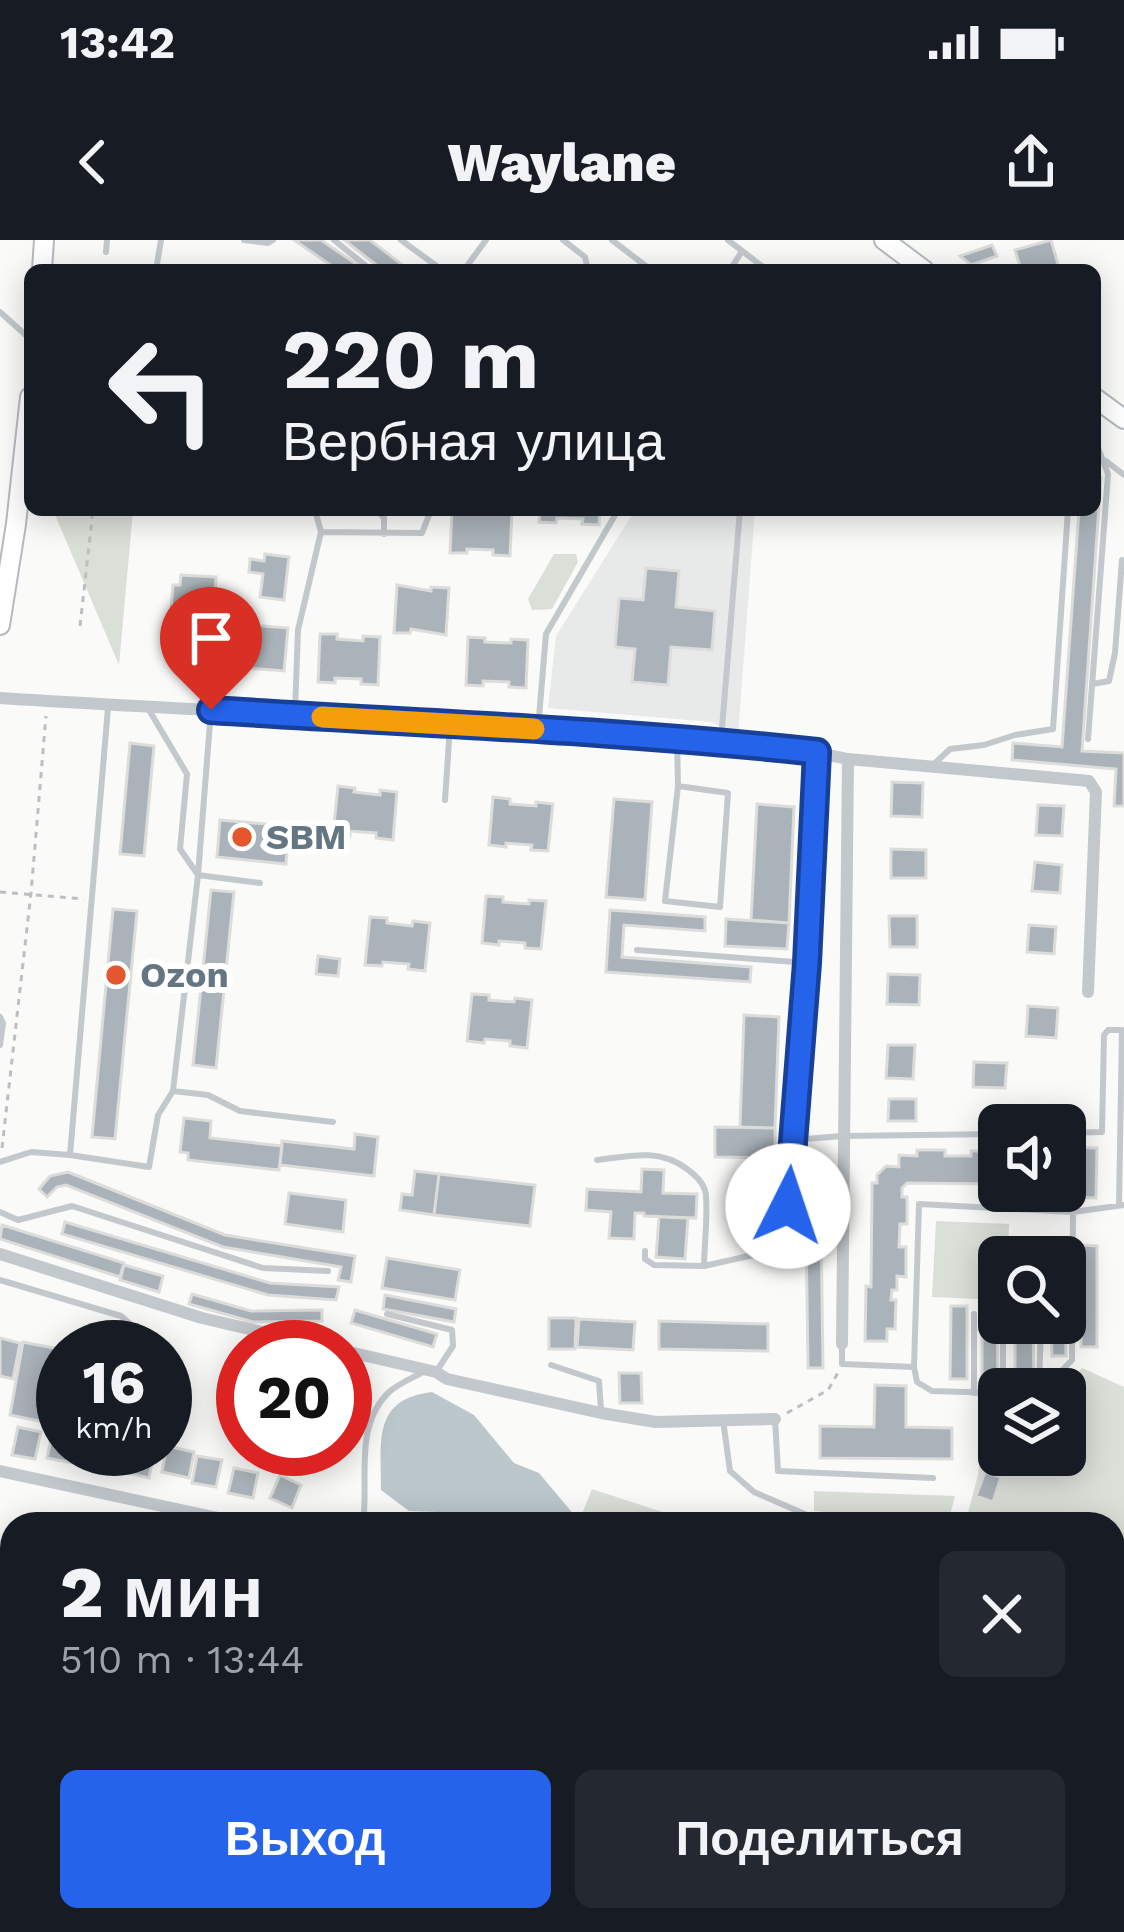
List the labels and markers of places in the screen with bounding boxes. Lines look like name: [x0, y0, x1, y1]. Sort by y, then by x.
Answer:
pin: [160, 587, 262, 710]
place label: SBM: [266, 816, 347, 858]
marker: SBM: [229, 824, 255, 850]
place label: Ozon: [140, 954, 229, 996]
marker: Ozon: [103, 962, 129, 988]

